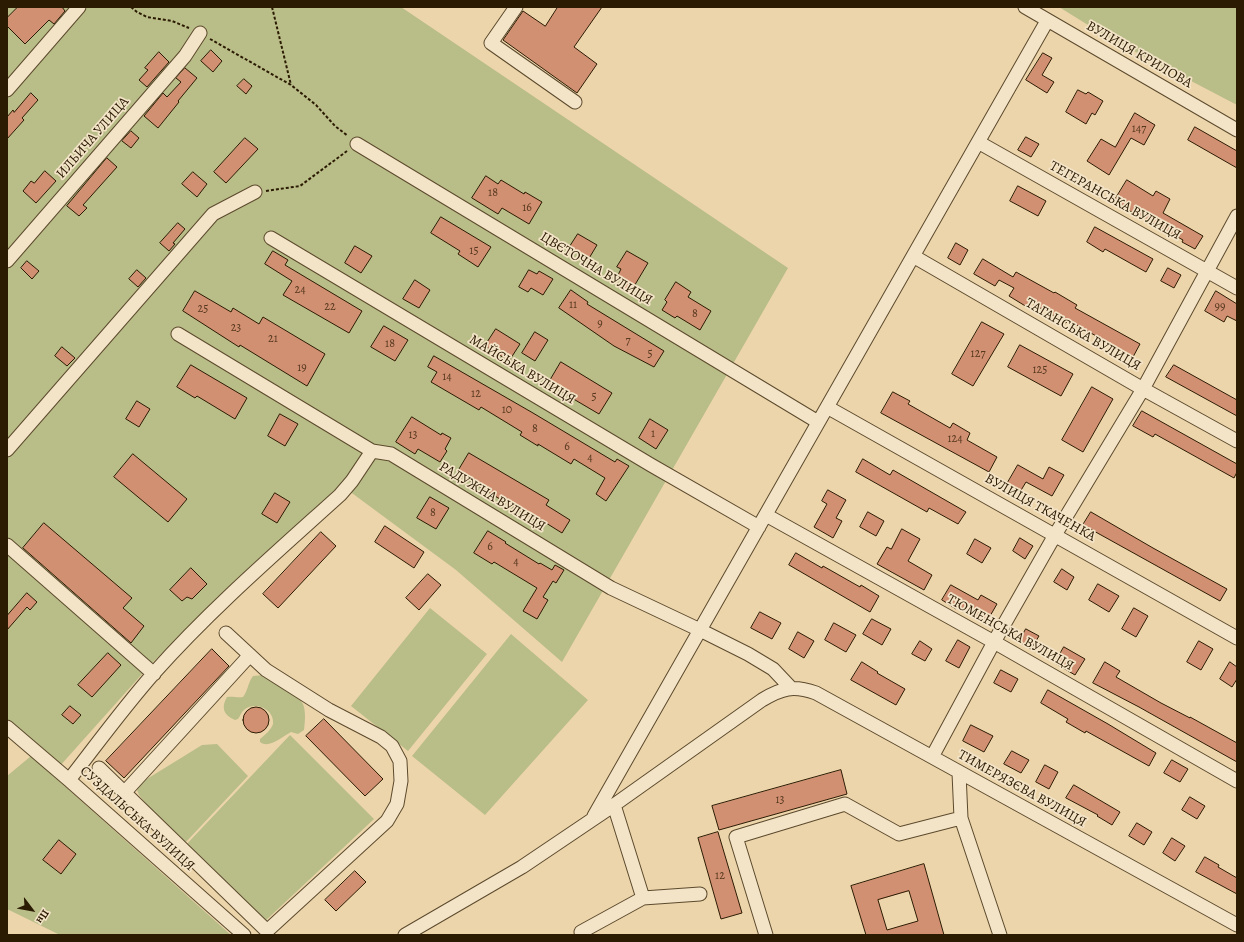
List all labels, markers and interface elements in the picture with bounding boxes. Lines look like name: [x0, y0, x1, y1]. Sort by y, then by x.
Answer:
street label: ВУЛИЦЯ КРИЛОВА: [1083, 18, 1195, 92]
street label: ИЛЬИЧА УЛИЦА: [53, 94, 133, 182]
house number: 147: [1132, 122, 1146, 136]
street label: ТЕГЕРАНСЬКА ВУЛИЦЯ: [1046, 158, 1184, 244]
house number: 18: [488, 186, 498, 200]
house number: 16: [522, 201, 532, 215]
street label: ЦВЄТОЧНА ВУЛИЦЯ: [537, 229, 655, 309]
house number: 15: [469, 244, 479, 258]
house number: 24: [294, 283, 306, 297]
street label: ТАГАНСЬКА ВУЛИЦЯ: [1022, 295, 1144, 375]
house number: 11: [569, 298, 577, 312]
house number: 22: [324, 300, 336, 314]
house number: 99: [1215, 300, 1225, 314]
house number: 25: [198, 302, 208, 316]
house number: 8: [692, 307, 698, 321]
house number: 9: [597, 317, 603, 331]
house number: 23: [231, 321, 241, 335]
house number: 21: [268, 332, 278, 346]
street label: МАЙСЬКА ВУЛИЦЯ: [466, 332, 578, 408]
house number: 7: [625, 334, 631, 348]
house number: 18: [385, 337, 395, 351]
house number: 5: [647, 347, 653, 361]
house number: 127: [971, 347, 985, 361]
house number: 19: [297, 361, 307, 375]
house number: 125: [1033, 363, 1047, 377]
house number: 14: [442, 370, 452, 384]
house number: 12: [471, 387, 481, 401]
house number: 5: [591, 390, 597, 404]
house number: 10: [502, 403, 512, 417]
house number: 8: [532, 422, 538, 436]
house number: 1: [651, 427, 655, 441]
house number: 13: [408, 428, 418, 442]
house number: 124: [947, 432, 963, 446]
house number: 6: [564, 440, 570, 454]
house number: 4: [587, 451, 593, 465]
street label: РАДУЖНА ВУЛИЦЯ: [436, 459, 548, 535]
street label: ВУЛИЦЯ ТКАЧЕНКА: [981, 470, 1099, 546]
house number: 8: [430, 506, 436, 520]
house number: 6: [487, 540, 493, 554]
house number: 4: [513, 555, 519, 569]
street label: ТЮМЕНСЬКА ВУЛИЦЯ: [944, 591, 1076, 675]
street label: ТИМЕРЯЗЄВА ВУЛИЦЯ: [955, 747, 1089, 831]
street label: СУЗДАЛЬСЬКА ВУЛИЦЯ: [76, 763, 198, 875]
house number: 13: [775, 793, 785, 807]
house number: 12: [715, 869, 725, 883]
north arrow: [12, 890, 52, 930]
text: Пн: [32, 907, 53, 927]

